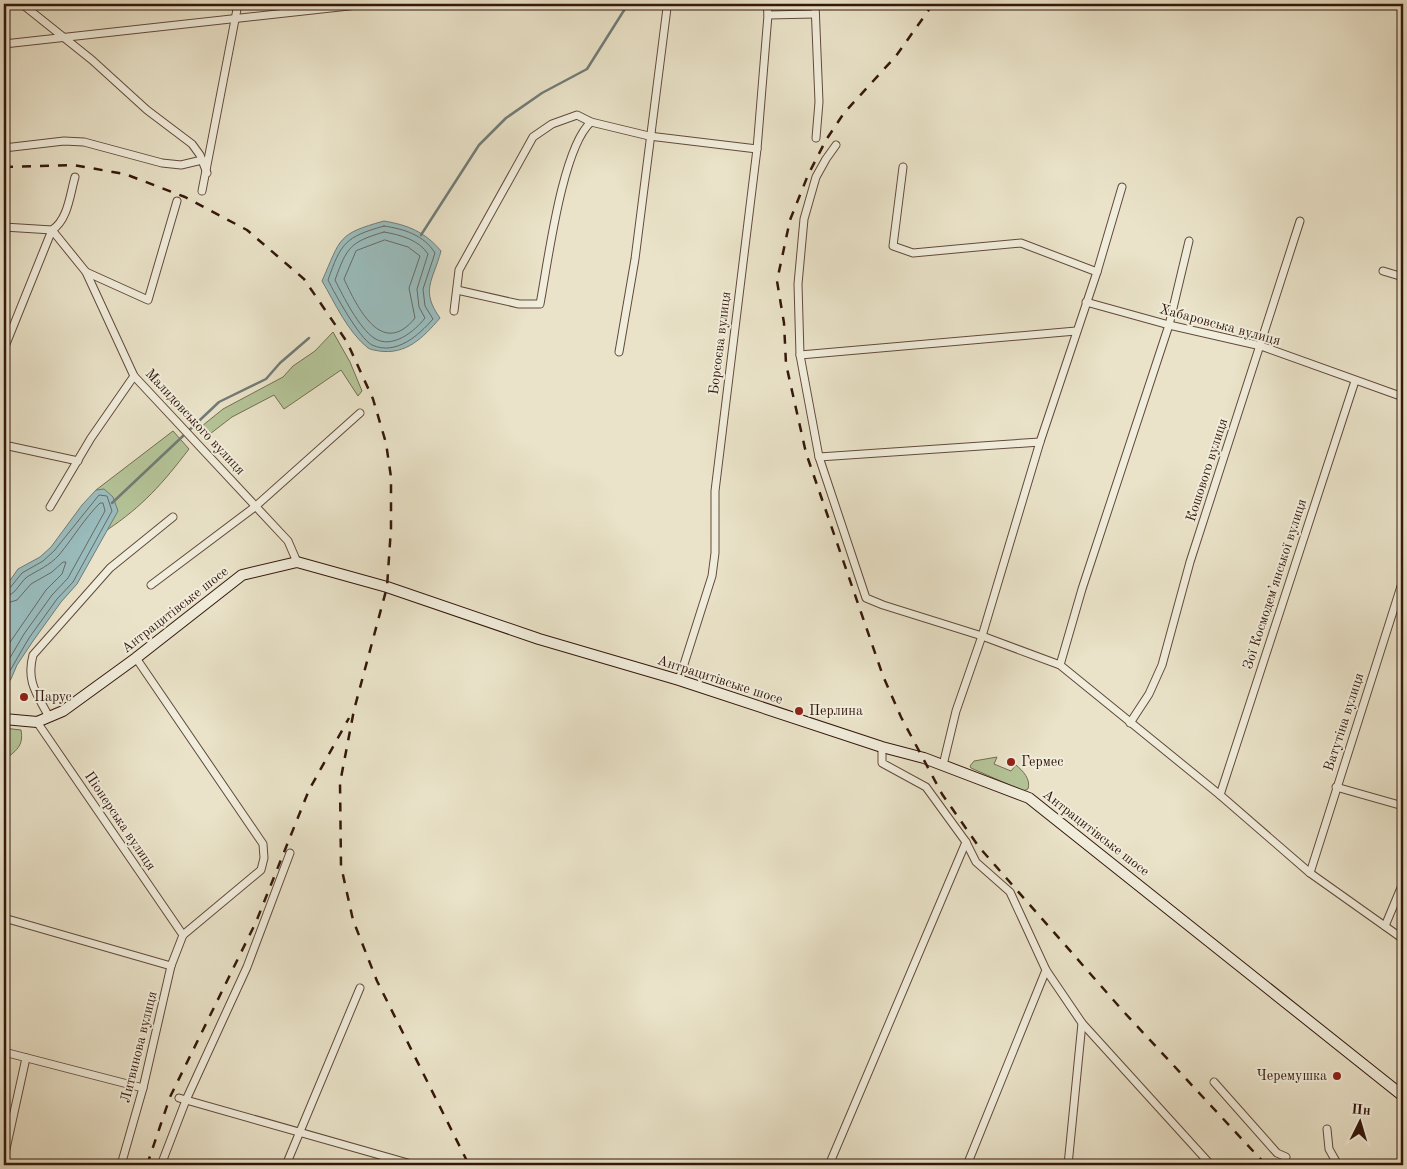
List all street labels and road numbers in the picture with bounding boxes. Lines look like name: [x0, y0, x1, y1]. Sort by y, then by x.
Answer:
street label: Борсоєва вулиця: [707, 291, 733, 395]
street label: Хабаровська вулиця: [1158, 302, 1282, 348]
street label: Малидовського вулиця: [143, 366, 247, 478]
street label: Кошового вулиця: [1184, 417, 1230, 523]
street label: Зої Космодем’янської вулиця: [1241, 497, 1309, 671]
street label: Антрацитівське шосе: [119, 564, 231, 656]
street label: Антрацитівське шосе: [656, 653, 784, 707]
street label: Ватутіна вулиця: [1322, 671, 1366, 773]
street label: Піонерська вулиця: [82, 769, 158, 873]
street label: Антрацитівське шосе: [1040, 787, 1152, 879]
street label: Литвинова вулиця: [118, 990, 160, 1104]

